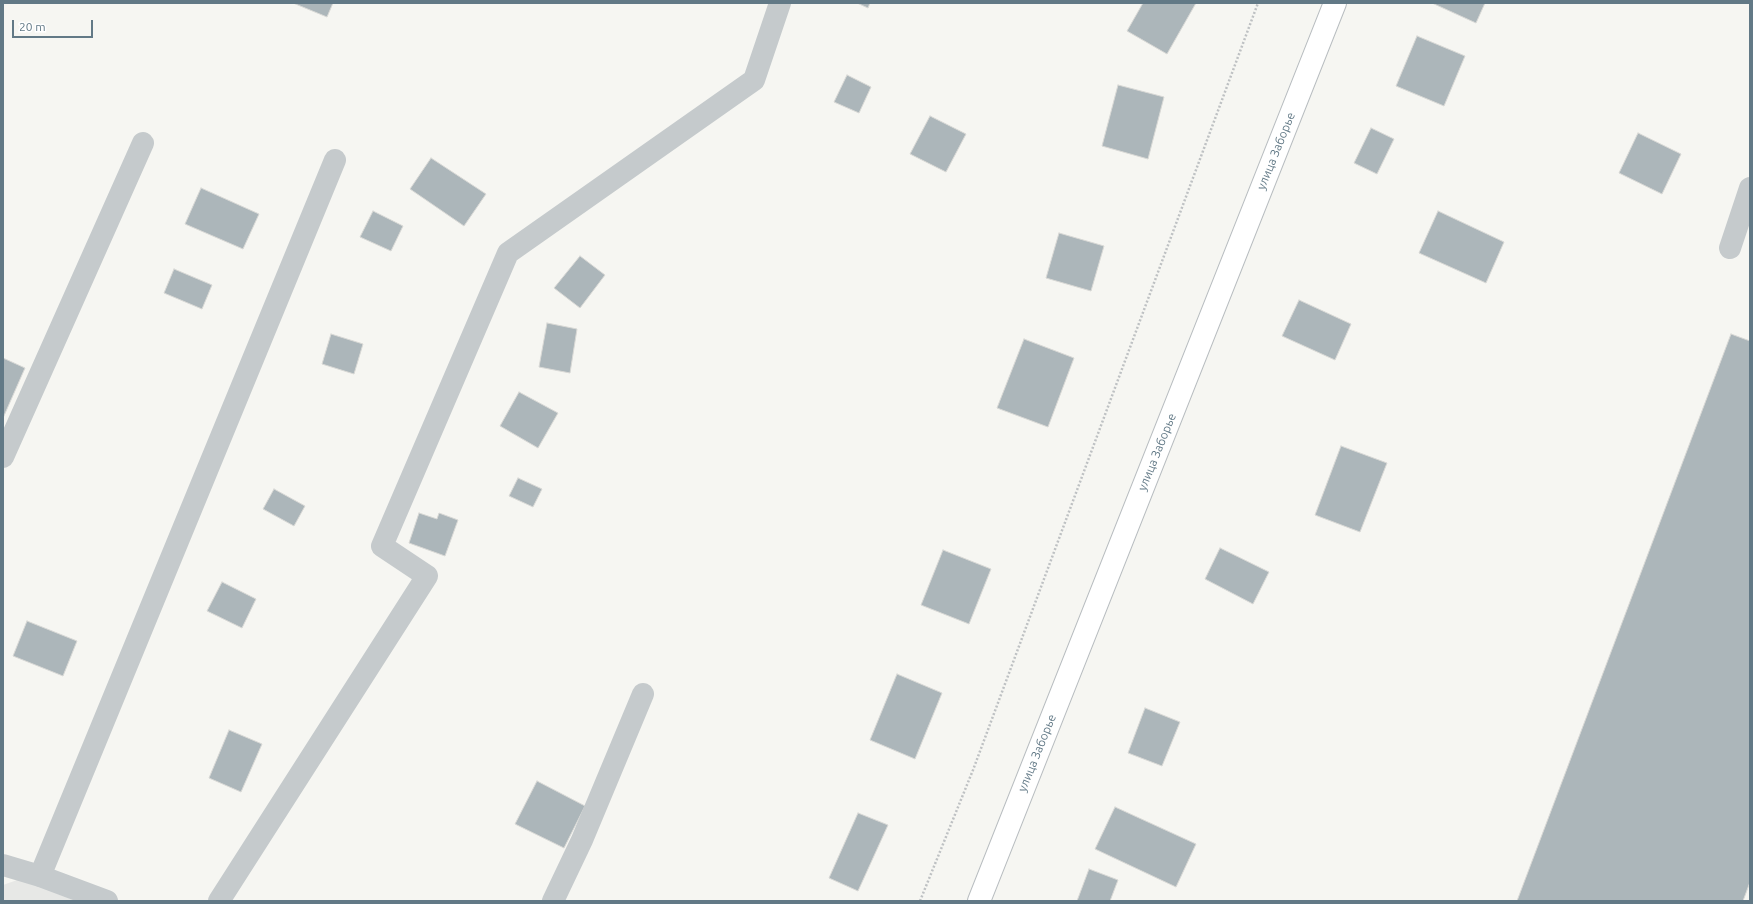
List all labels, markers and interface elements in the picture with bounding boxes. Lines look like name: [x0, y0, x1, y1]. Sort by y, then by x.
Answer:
scale bar: [14, 12, 95, 38]
text: 20 m: [19, 20, 46, 33]
street label: улица Заборье: [1254, 110, 1298, 192]
street label: улица Заборье: [1135, 411, 1179, 493]
street label: улица Заборье: [1015, 712, 1059, 794]

